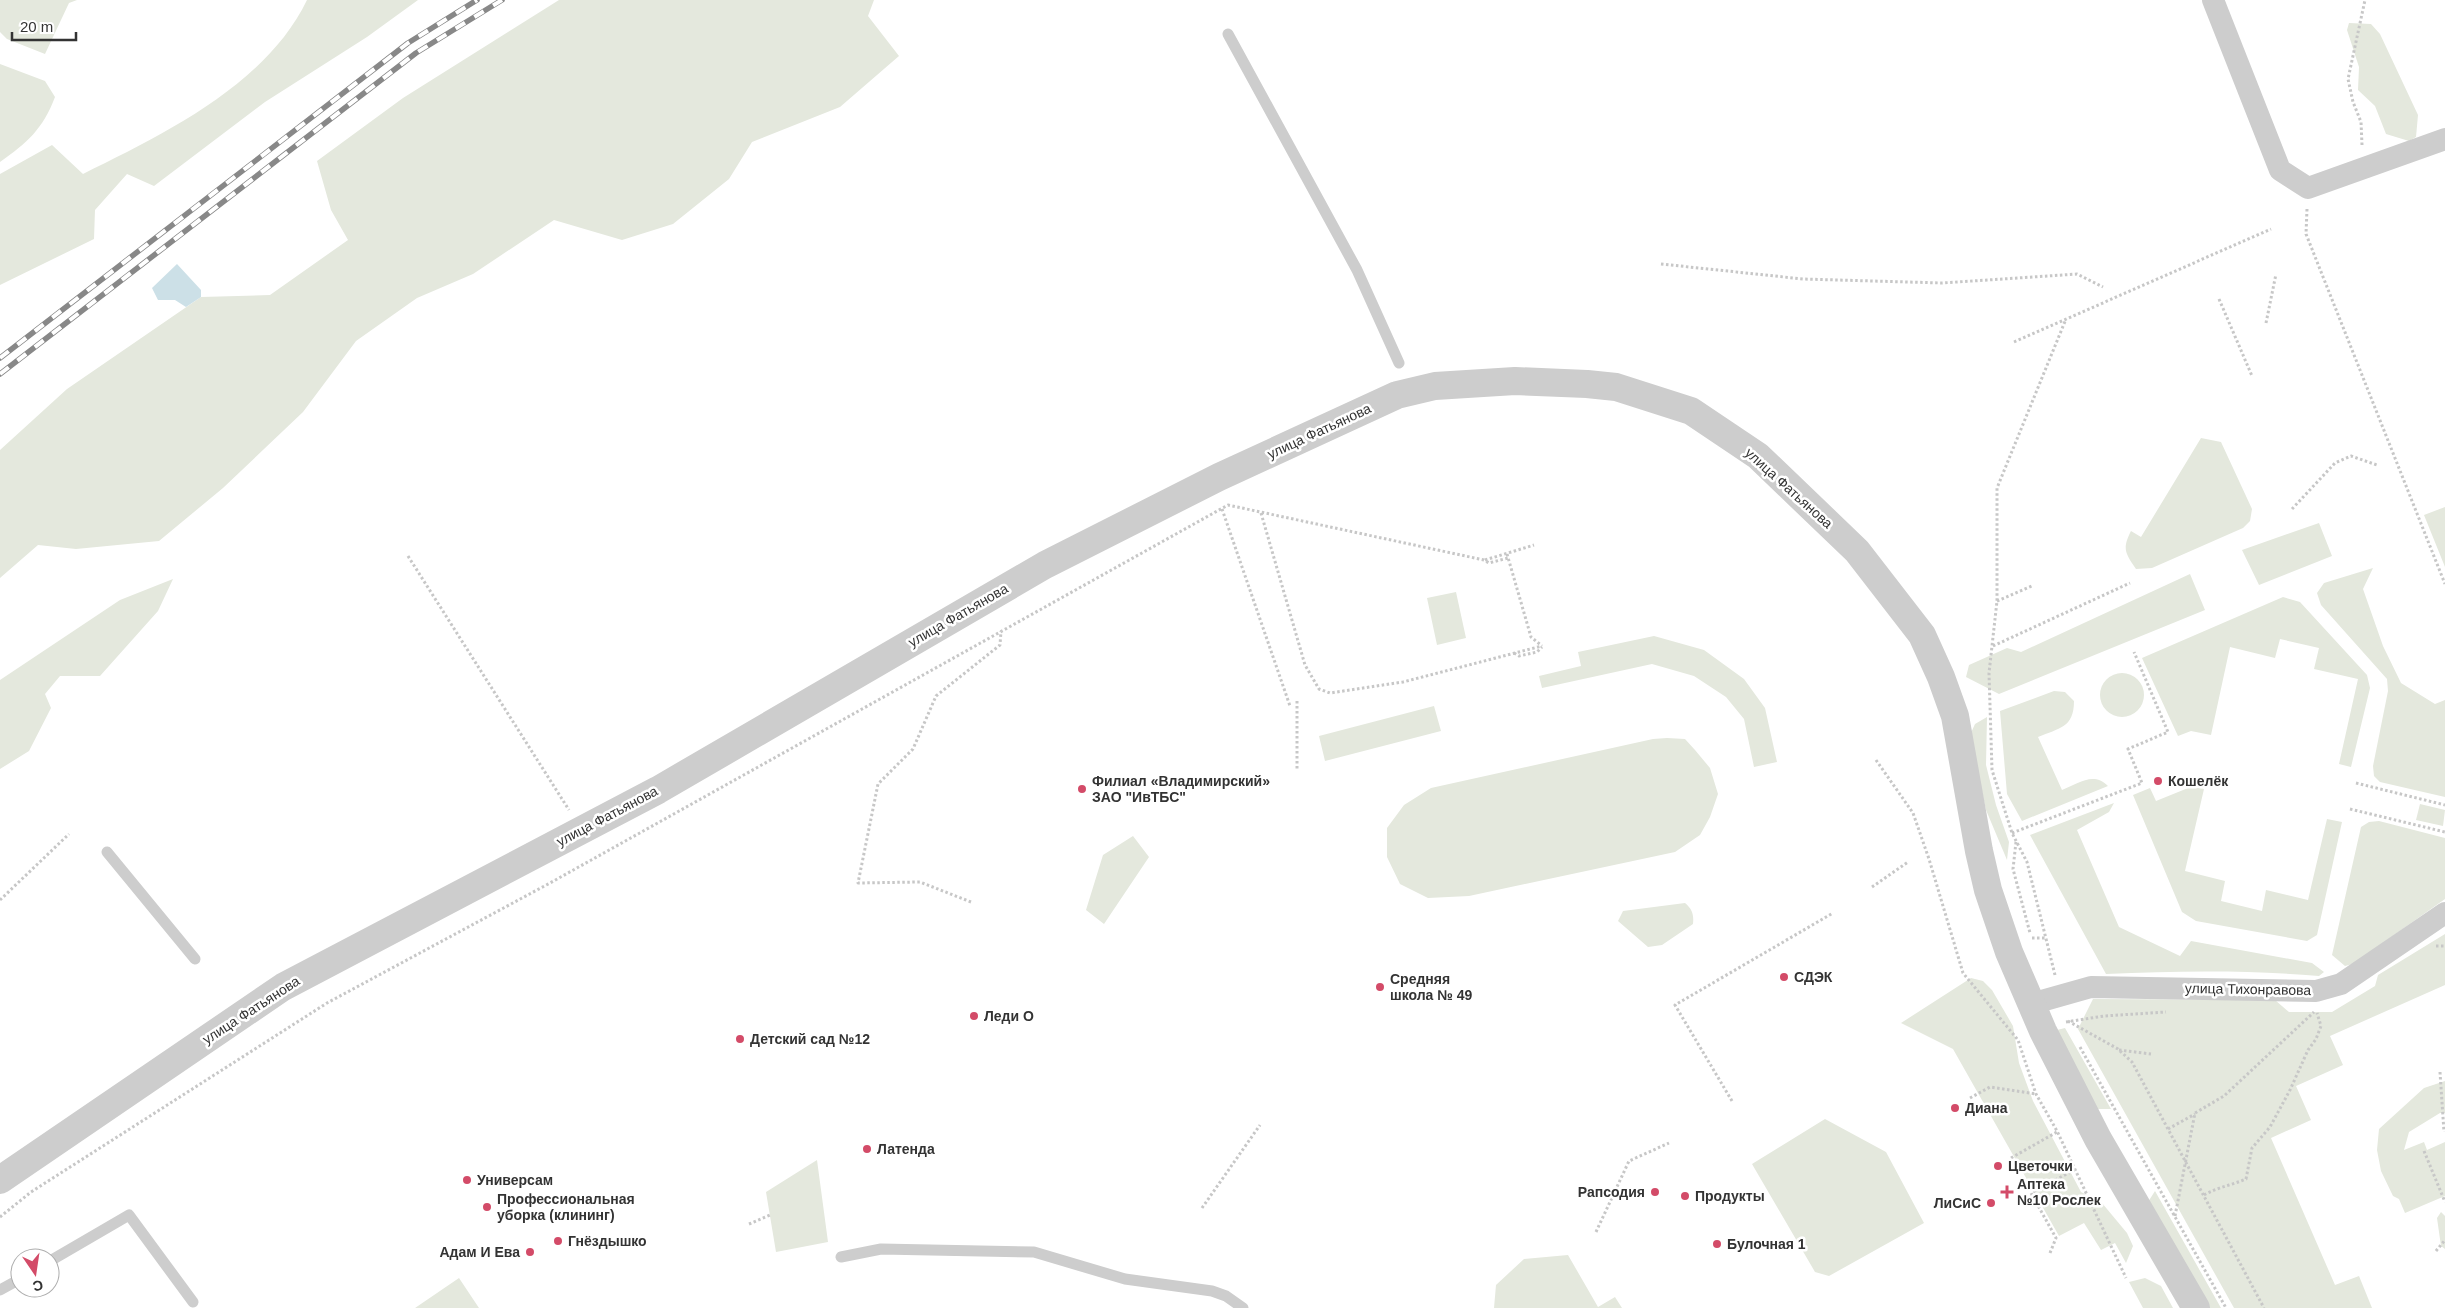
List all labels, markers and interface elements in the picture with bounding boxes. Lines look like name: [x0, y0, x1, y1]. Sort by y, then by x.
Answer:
scale bar: [12, 10, 76, 42]
text: 20 m: [20, 18, 53, 35]
street label: улица Фатьянова: [1265, 400, 1373, 462]
street label: улица Фатьянова: [1742, 444, 1836, 532]
street label: улица Фатьянова: [905, 580, 1011, 650]
place label: Филиал «Владимирский» ЗАО "ИвТБС": [1092, 773, 1270, 805]
place label: Кошелёк: [2168, 773, 2229, 789]
marker: Кошелёк: [2152, 775, 2164, 787]
street label: улица Фатьянова: [554, 782, 661, 849]
marker: Филиал «Владимирский» ЗАО "ИвТБС": [1076, 783, 1088, 795]
place label: СДЭК: [1794, 969, 1833, 985]
place label: Средняя школа № 49: [1390, 971, 1473, 1003]
marker: СДЭК: [1778, 971, 1790, 983]
street label: улица Фатьянова: [200, 973, 303, 1047]
street label: улица Тихонравова: [2185, 980, 2311, 998]
marker: Средняя школа № 49: [1374, 981, 1386, 993]
place label: Леди О: [984, 1008, 1034, 1024]
marker: Леди О: [968, 1010, 980, 1022]
place label: Детский сад №12: [750, 1031, 870, 1047]
marker: Детский сад №12: [734, 1033, 746, 1045]
place label: Диана: [1965, 1100, 2008, 1116]
marker: Диана: [1949, 1102, 1961, 1114]
place label: Латенда: [877, 1141, 935, 1157]
marker: Латенда: [861, 1143, 873, 1155]
place label: Цветочки: [2008, 1158, 2073, 1174]
marker: Цветочки: [1992, 1160, 2004, 1172]
place label: Универсам: [477, 1172, 553, 1188]
marker: Универсам: [461, 1174, 473, 1186]
place label: Аптека №10 Рослек: [2017, 1176, 2102, 1208]
place label: Рапсодия: [1578, 1184, 1645, 1200]
marker: Рапсодия: [1649, 1186, 1661, 1198]
marker: Аптека №10 Рослек: [2001, 1186, 2013, 1198]
place label: Продукты: [1695, 1188, 1765, 1204]
marker: Продукты: [1679, 1190, 1691, 1202]
place label: Профессиональная уборка (клининг): [497, 1191, 635, 1223]
place label: ЛиСиС: [1934, 1195, 1981, 1211]
marker: ЛиСиС: [1985, 1197, 1997, 1209]
marker: Профессиональная уборка (клининг): [481, 1201, 493, 1213]
place label: Гнёздышко: [568, 1233, 647, 1249]
marker: Гнёздышко: [552, 1235, 564, 1247]
place label: Булочная 1: [1727, 1236, 1806, 1252]
marker: Булочная 1: [1711, 1238, 1723, 1250]
place label: Адам И Ева: [439, 1244, 520, 1260]
marker: Адам И Ева: [524, 1246, 536, 1258]
north arrow: [10, 1248, 60, 1298]
text: С: [31, 1277, 45, 1295]

